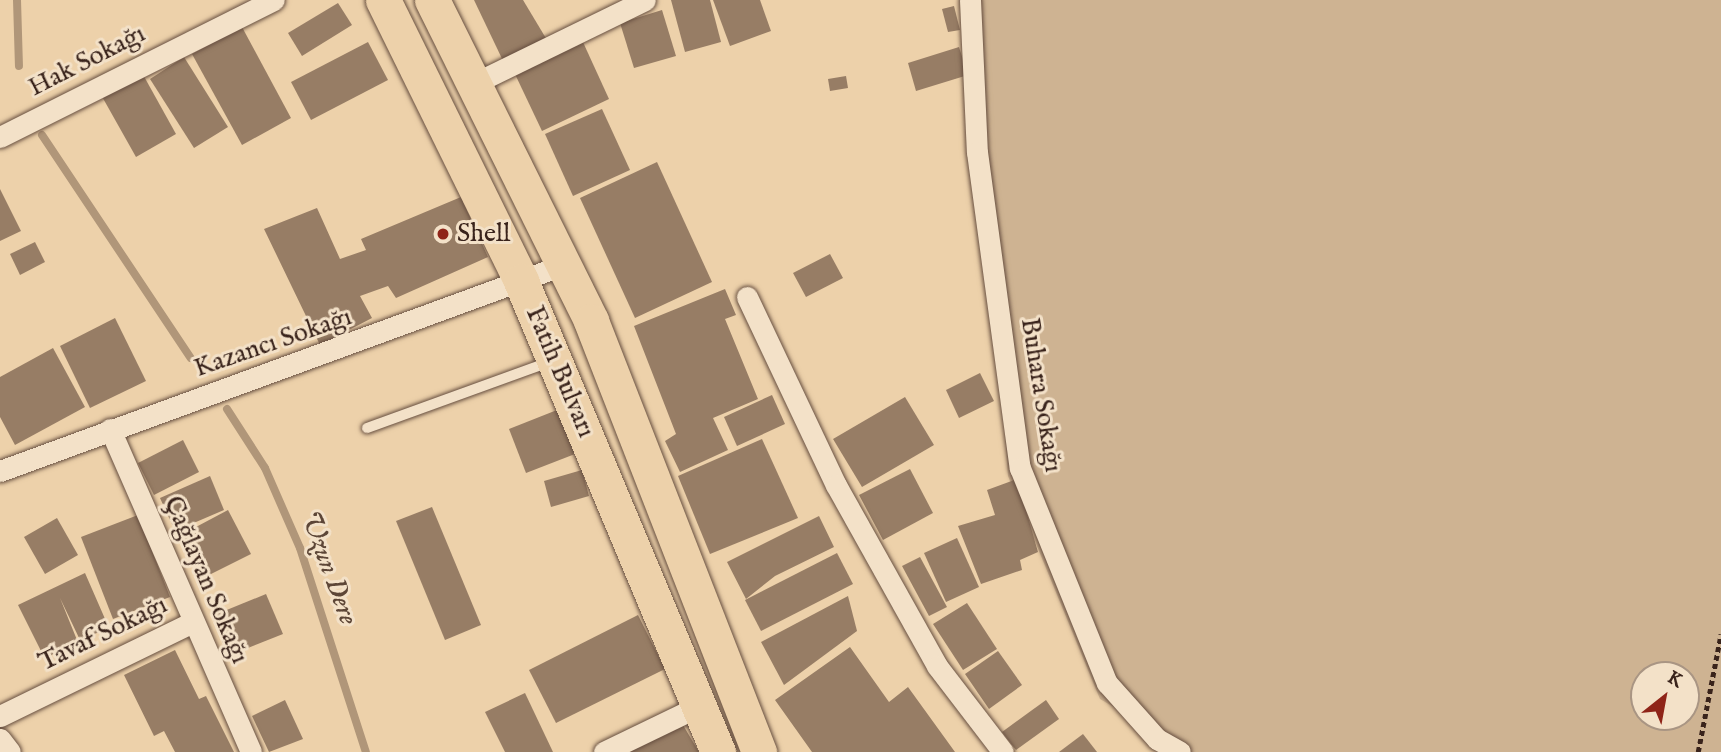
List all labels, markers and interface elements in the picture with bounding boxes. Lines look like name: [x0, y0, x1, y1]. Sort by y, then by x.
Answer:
street label: Hak Sokağı: [24, 18, 150, 104]
place label: Shell: [457, 218, 510, 250]
marker: Shell: [435, 226, 451, 242]
street label: Kazancı Sokağı: [190, 301, 356, 385]
street label: Fatih Bulvarı: [518, 302, 602, 442]
street label: Buhara Sokağı: [1013, 316, 1069, 474]
street label: Çağlayan Sokağı: [157, 492, 255, 668]
water label: Uzun Dere: [292, 506, 364, 630]
street label: Tavaf Sokağı: [34, 589, 172, 679]
north arrow: [1630, 661, 1700, 731]
text: K: [1663, 666, 1687, 694]

